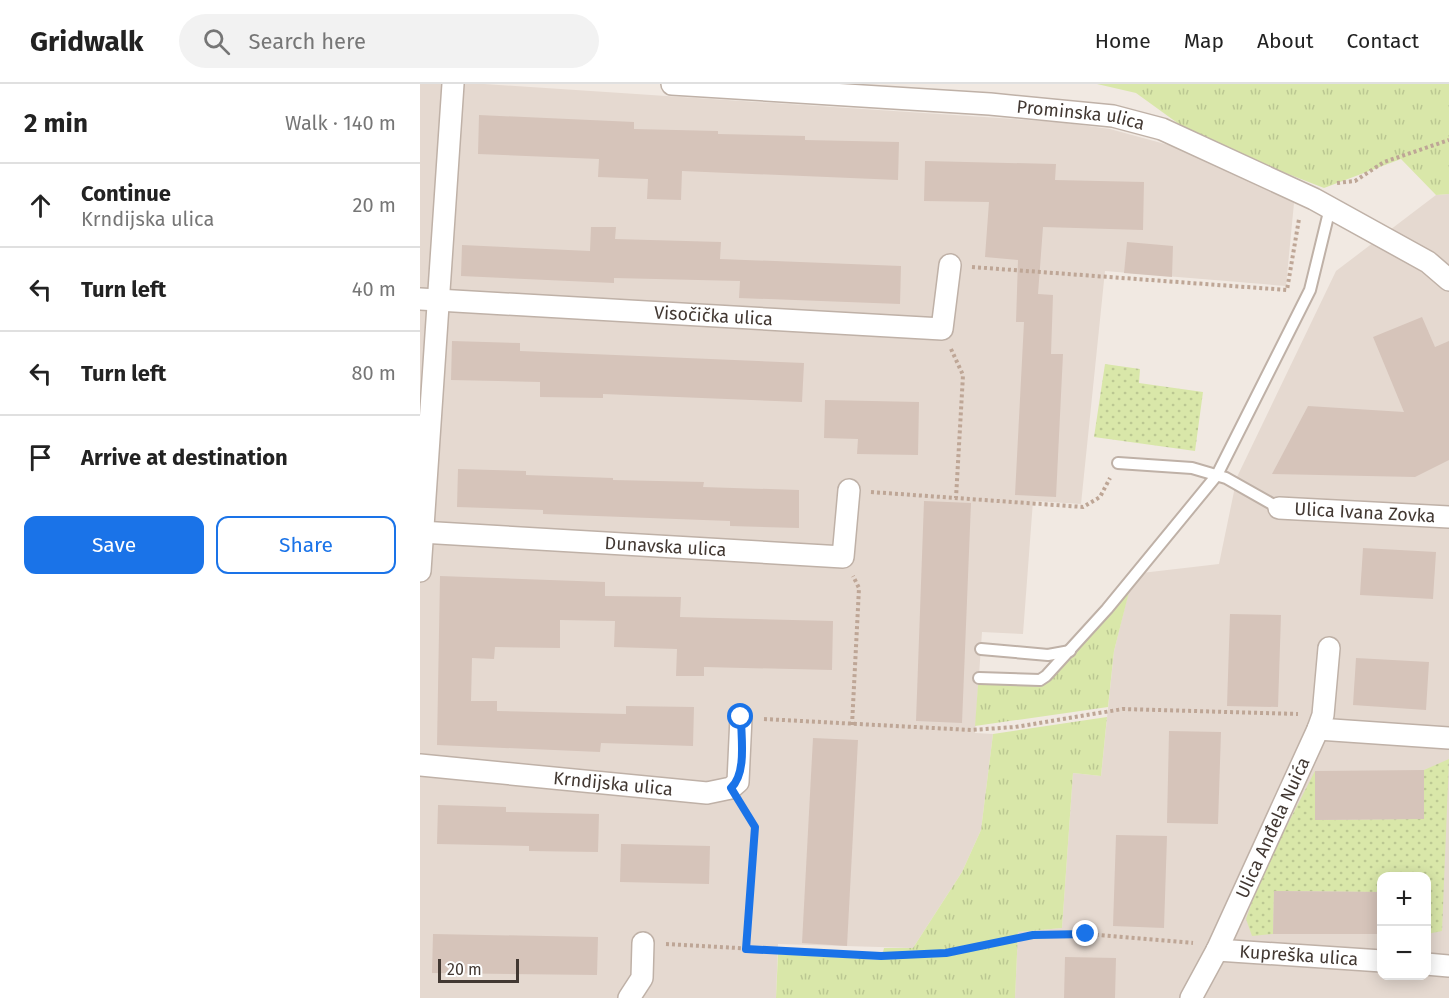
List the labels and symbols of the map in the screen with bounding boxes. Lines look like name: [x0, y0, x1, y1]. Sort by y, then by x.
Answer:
street label: Prominska ulica: [1016, 96, 1147, 135]
street label: Visočička ulica: [654, 301, 774, 330]
street label: Ulica Ivana Zovka: [1294, 498, 1436, 527]
street label: Dunavska ulica: [604, 532, 727, 561]
route start: [727, 703, 753, 729]
street label: Ulica Anđela Nuića: [1231, 754, 1315, 902]
street label: Krndijska ulica: [552, 767, 674, 801]
route end: [1072, 920, 1098, 946]
street label: Kupreška ulica: [1239, 941, 1359, 970]
scale bar: [438, 956, 519, 984]

